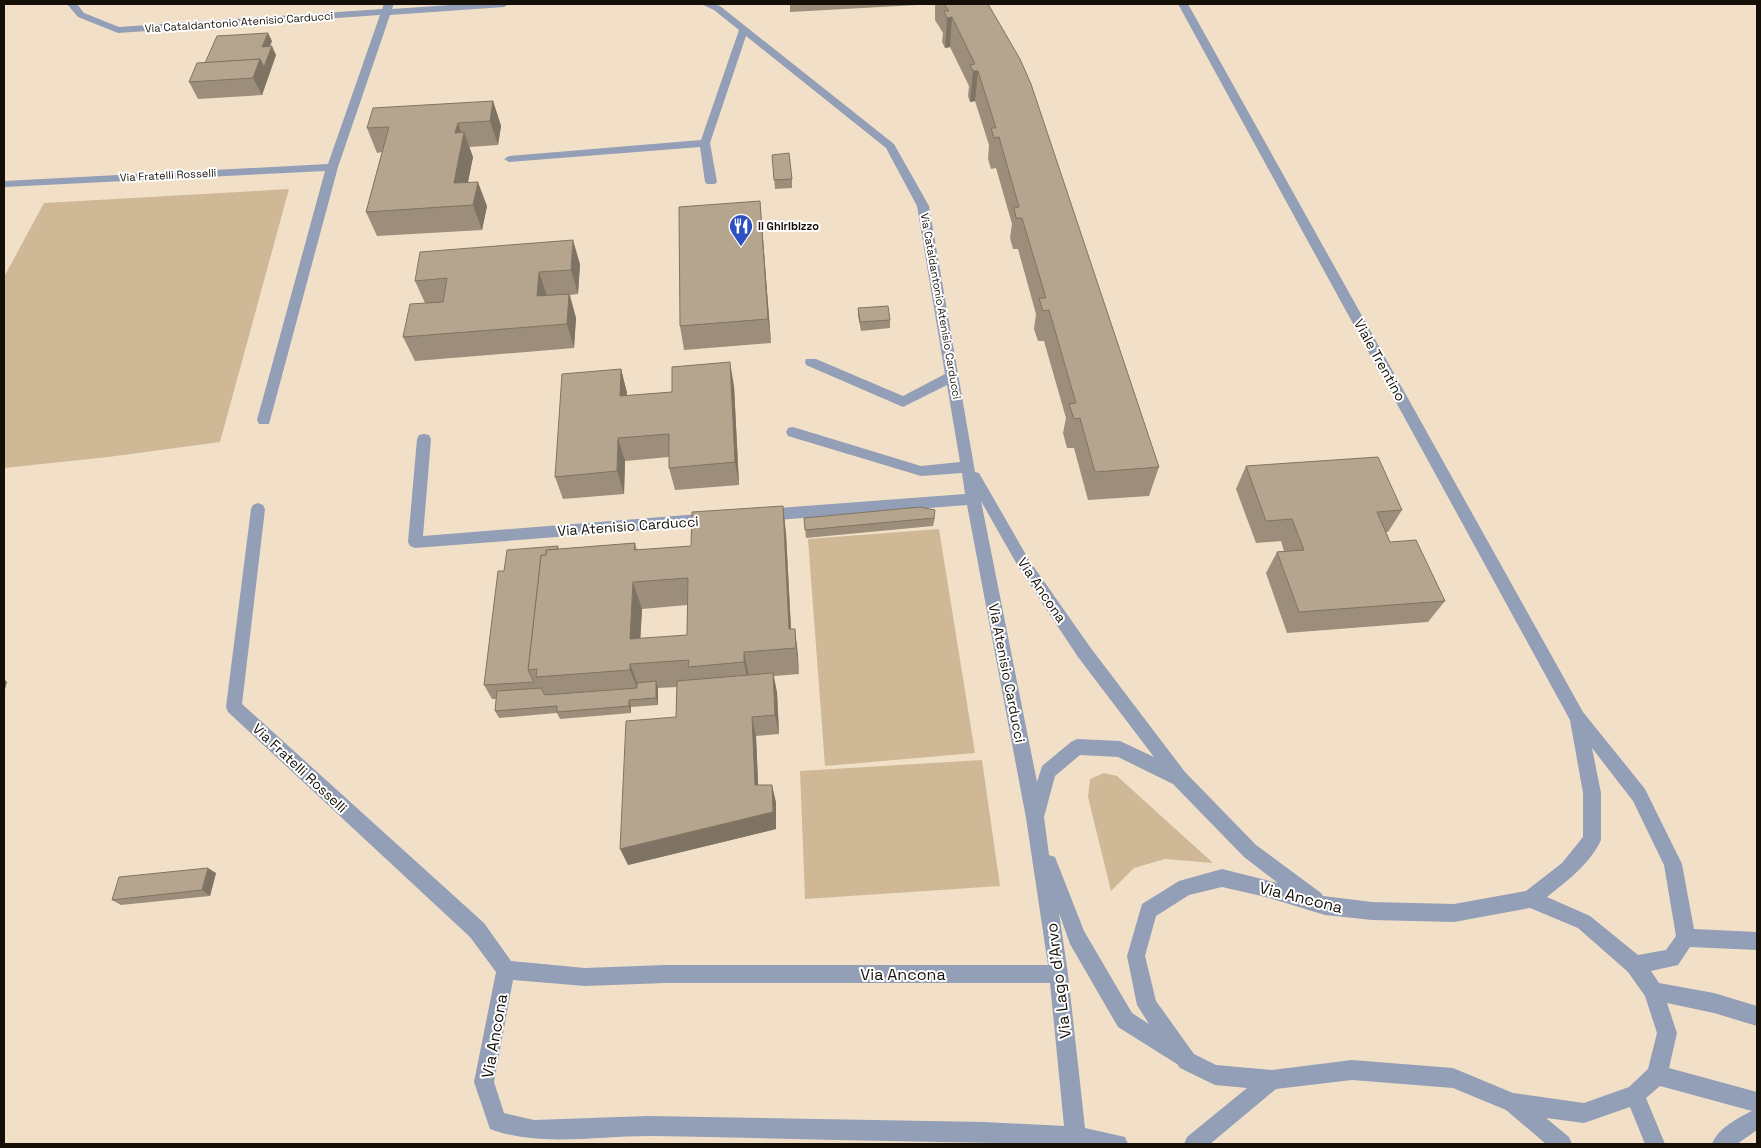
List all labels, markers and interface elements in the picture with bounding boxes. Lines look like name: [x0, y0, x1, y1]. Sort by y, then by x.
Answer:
street label: Via Cataldantonio Atenisio Carducci: [144, 8, 334, 36]
street label: Via Fratelli Rosselli: [119, 165, 217, 185]
street label: Via Cataldantonio Atenisio Carducci: [918, 212, 964, 401]
restaurant icon: Il Ghiribizzo: [728, 213, 754, 247]
place label: Il Ghiribizzo: [758, 219, 819, 233]
street label: Viale Trentino: [1350, 316, 1410, 404]
street label: Via Atenisio Carducci: [557, 512, 699, 540]
street label: Via Ancona: [1014, 554, 1070, 626]
street label: Via Atenisio Carducci: [985, 602, 1029, 744]
street label: Via Fratelli Rosselli: [249, 719, 351, 817]
street label: Via Ancona: [1257, 877, 1345, 918]
street label: Via Lago d'Arvo: [1041, 922, 1076, 1040]
street label: Via Ancona: [860, 964, 946, 985]
street label: Via Ancona: [477, 992, 512, 1080]

